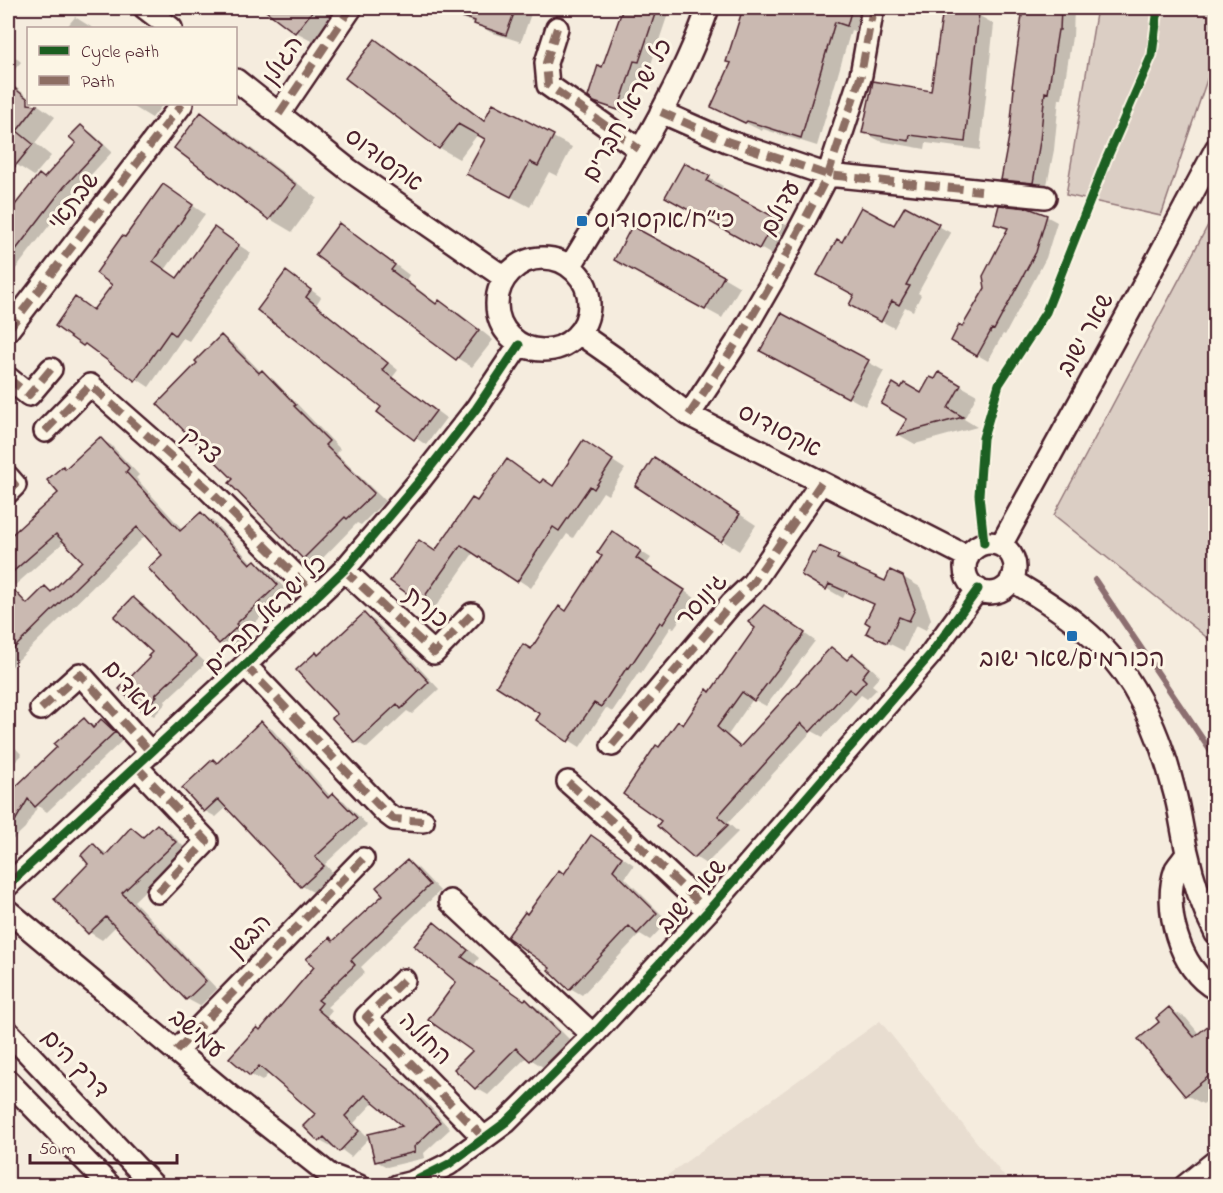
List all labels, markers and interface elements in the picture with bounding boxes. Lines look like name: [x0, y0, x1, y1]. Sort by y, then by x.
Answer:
legend: [27, 27, 237, 105]
street label: הגולן: [255, 29, 313, 93]
street label: כל ישראל חברים: [575, 33, 683, 189]
text: Cycle path: [81, 40, 159, 66]
text: Path: [81, 70, 115, 96]
street label: אקסודוס: [336, 120, 430, 202]
street label: שבתאי: [41, 165, 109, 239]
street label: עדולם: [753, 175, 811, 243]
place label: כי״ח/אקסודוס: [594, 204, 735, 239]
marker: כי״ח/אקסודוס: [575, 214, 589, 228]
street label: שאר ישוב: [1050, 287, 1124, 383]
street label: אקסודוס: [731, 396, 827, 468]
street label: צדק: [172, 420, 228, 474]
street label: כל ישראל חברים: [198, 548, 336, 684]
street label: גינוסר: [669, 566, 737, 636]
street label: כנרת: [395, 580, 455, 638]
marker: הכורמים/שאר ישוב: [1065, 629, 1079, 643]
place label: הכורמים/שאר ישוב: [979, 643, 1165, 678]
street label: מאדים: [94, 653, 164, 727]
street label: שאר ישוב: [650, 852, 736, 942]
street label: הבשן: [221, 907, 281, 967]
street label: עמישב: [161, 1002, 231, 1069]
street label: החולה: [389, 1005, 459, 1075]
street label: דרך הים: [32, 1022, 116, 1108]
scale bar: [30, 1127, 177, 1165]
text: 50 m: [39, 1137, 76, 1163]

